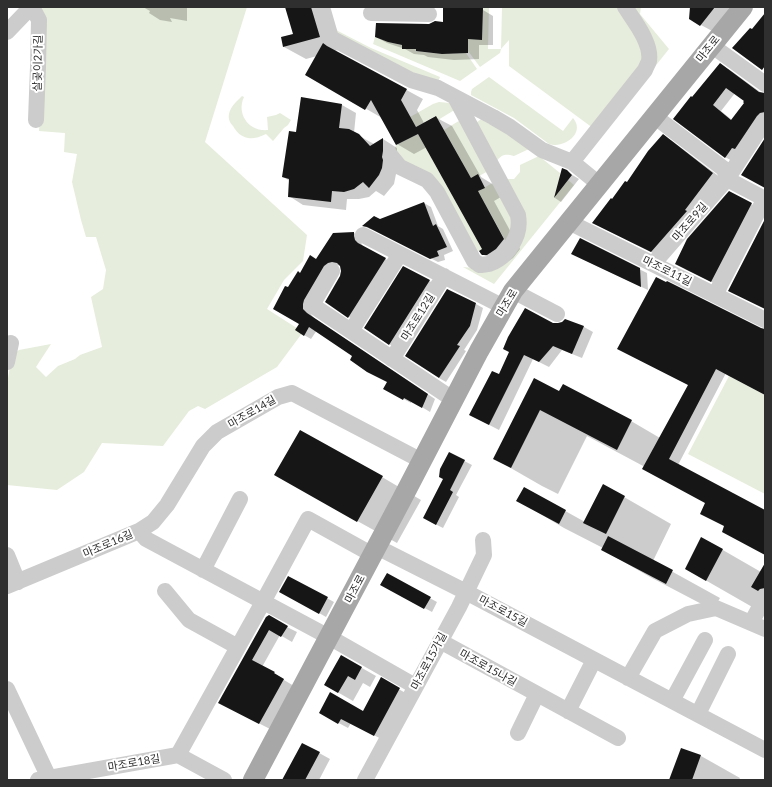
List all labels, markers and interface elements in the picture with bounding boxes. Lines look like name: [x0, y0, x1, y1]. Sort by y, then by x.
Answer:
street label: 마조로: [693, 33, 723, 65]
street label: 살곶이2가길: [31, 34, 45, 92]
street label: 마조로9길: [670, 200, 710, 244]
street label: 마조로11길: [640, 253, 694, 289]
street label: 마조로: [494, 287, 520, 319]
street label: 마조로12길: [398, 291, 438, 343]
street label: 마조로14길: [226, 393, 278, 431]
street label: 마조로16길: [81, 528, 135, 560]
street label: 마조로: [342, 572, 368, 606]
street label: 마조로15길: [476, 593, 530, 629]
street label: 마조로15가길: [408, 630, 450, 692]
street label: 마조로15나길: [457, 647, 519, 689]
street label: 마조로18길: [107, 752, 161, 774]

